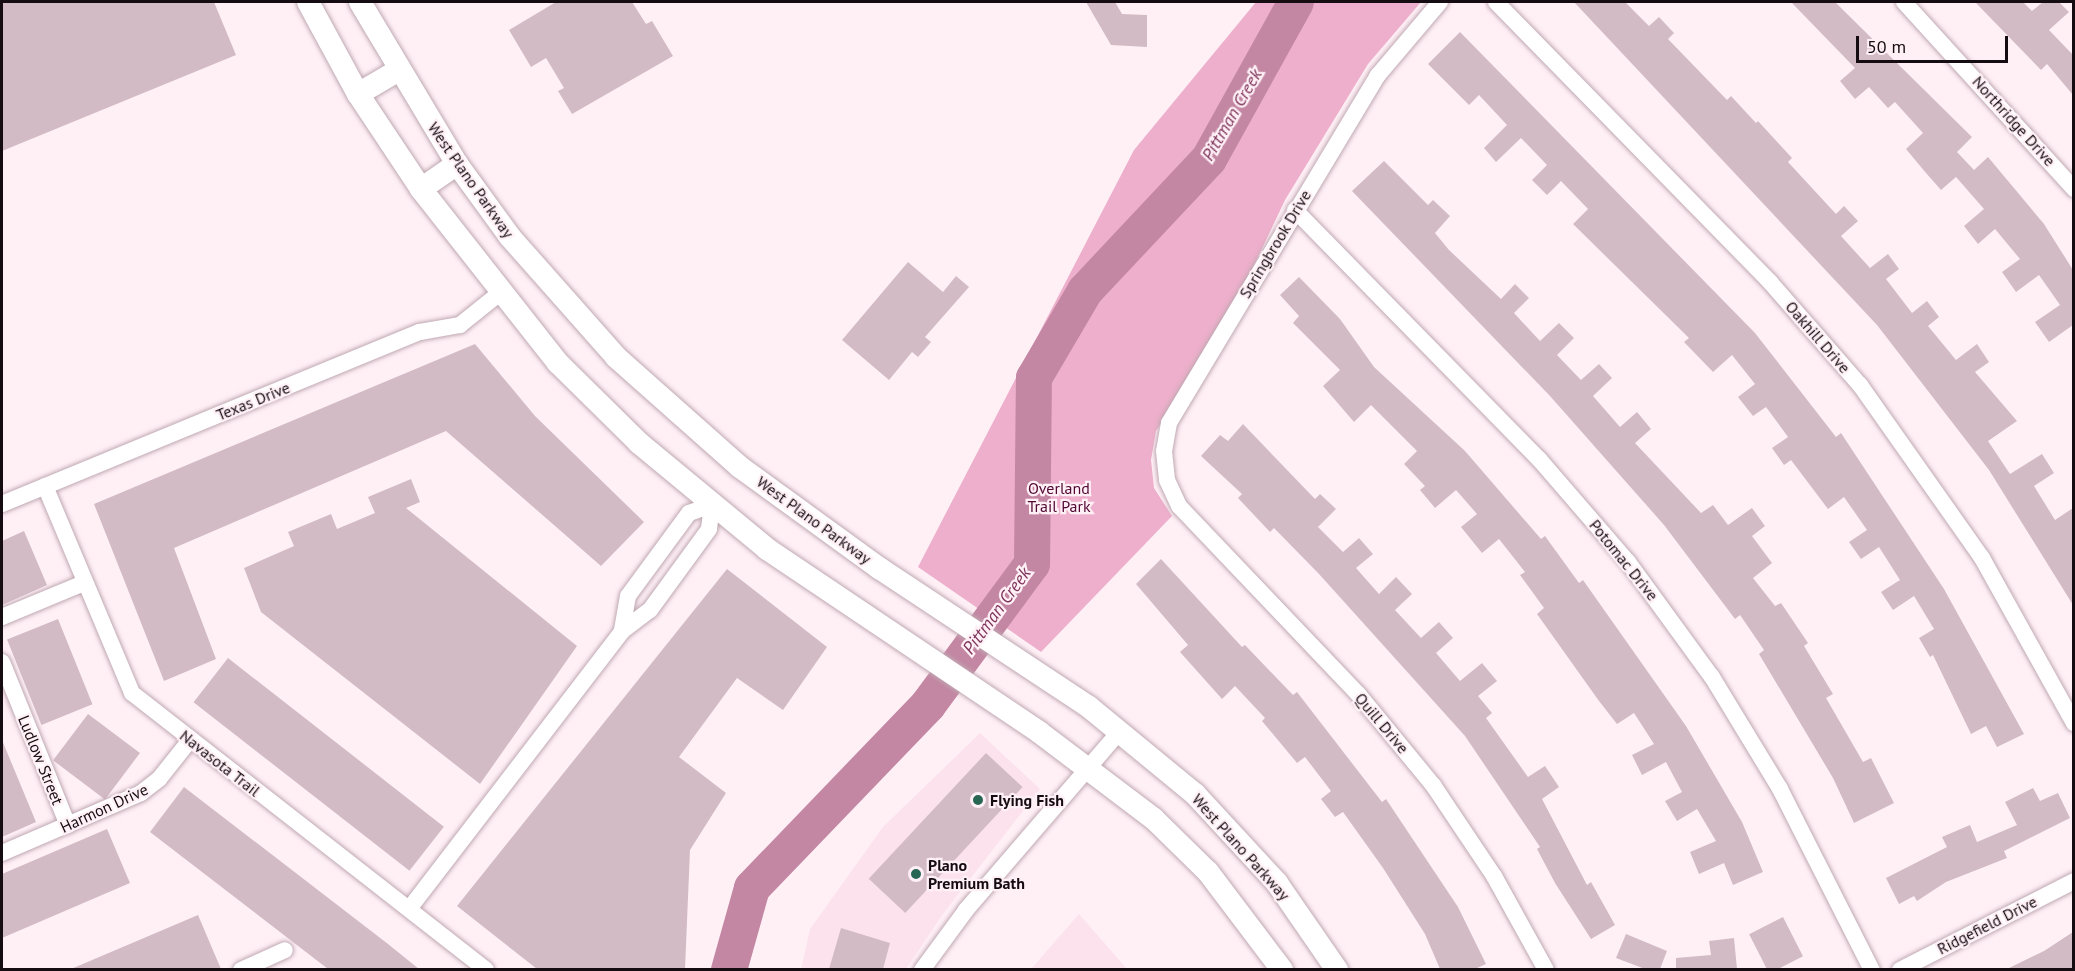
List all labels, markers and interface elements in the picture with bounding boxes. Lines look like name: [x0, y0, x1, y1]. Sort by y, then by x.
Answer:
scale bar: [1859, 24, 2010, 62]
text: 50 m: [1867, 35, 1906, 58]
water label: Pittman Creek: [1197, 65, 1267, 165]
street label: Northridge Drive: [1969, 72, 2059, 170]
street label: West Plano Parkway: [424, 118, 518, 242]
street label: Springbrook Drive: [1235, 186, 1315, 302]
street label: Oakhill Drive: [1782, 297, 1854, 377]
street label: Texas Drive: [213, 378, 293, 424]
street label: West Plano Parkway: [753, 472, 875, 568]
park label: Overland Trail Park: [1027, 478, 1091, 516]
street label: Potomac Drive: [1585, 515, 1663, 605]
water label: Pittman Creek: [958, 563, 1036, 659]
street label: Quill Drive: [1351, 689, 1413, 757]
street label: Ludlow Street: [14, 712, 68, 808]
street label: Navasota Trail: [176, 726, 264, 800]
street label: Harmon Drive: [57, 779, 151, 837]
place label: Flying Fish: [990, 790, 1064, 810]
street label: West Plano Parkway: [1188, 790, 1294, 904]
marker: Flying Fish: [971, 793, 985, 807]
place label: Plano Premium Bath: [928, 855, 1025, 893]
marker: Plano Premium Bath: [909, 867, 923, 881]
street label: Ridgefield Drive: [1934, 892, 2040, 958]

